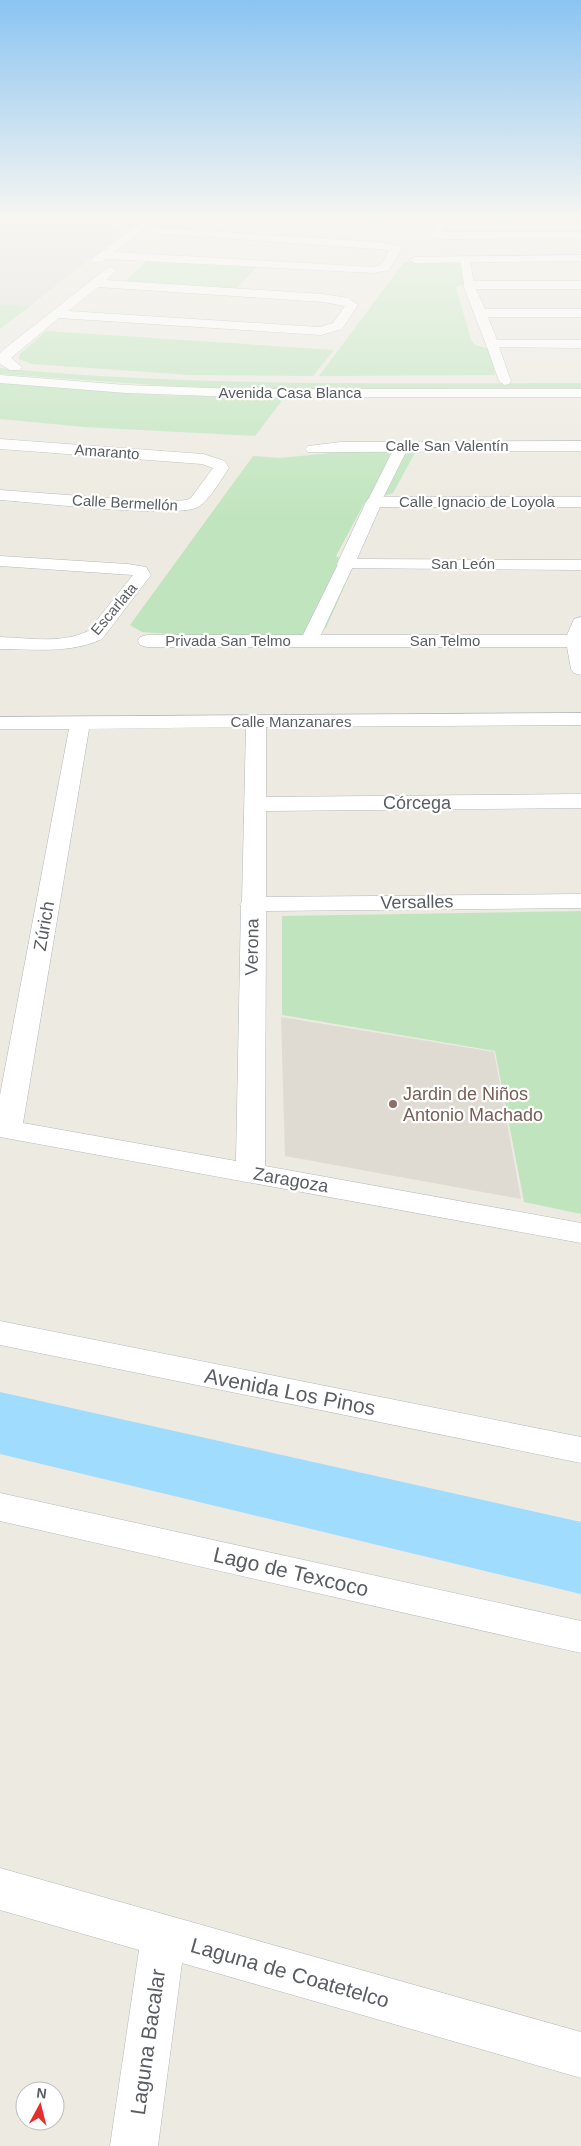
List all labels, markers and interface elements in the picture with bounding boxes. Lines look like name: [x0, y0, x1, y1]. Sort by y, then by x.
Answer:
street label: Avenida Casa Blanca: [218, 384, 362, 401]
street label: Calle San Valentín: [385, 437, 509, 454]
street label: Amaranto: [74, 441, 140, 462]
street label: Calle Bermellón: [72, 491, 178, 514]
street label: Calle Ignacio de Loyola: [399, 493, 556, 510]
street label: San León: [431, 555, 495, 572]
street label: Escarlata: [87, 579, 141, 638]
street label: Privada San Telmo: [165, 632, 291, 649]
street label: San Telmo: [410, 632, 480, 649]
street label: Calle Manzanares: [231, 713, 351, 730]
street label: Córcega: [383, 793, 452, 813]
street label: Versalles: [380, 891, 454, 913]
street label: Zúrich: [30, 900, 58, 952]
street label: Verona: [242, 917, 263, 976]
place label: Jardin de Niños Antonio Machado: [403, 1084, 543, 1125]
marker: Jardin de Niños Antonio Machado: [387, 1098, 399, 1110]
street label: Zaragoza: [252, 1164, 331, 1197]
street label: Avenida Los Pinos: [203, 1364, 377, 1419]
street label: Lago de Texcoco: [211, 1542, 371, 1601]
street label: Laguna de Coatetelco: [188, 1933, 392, 2012]
street label: Laguna Bacalar: [126, 1967, 169, 2116]
north arrow: [15, 2081, 65, 2131]
text: N: [36, 2085, 48, 2102]

